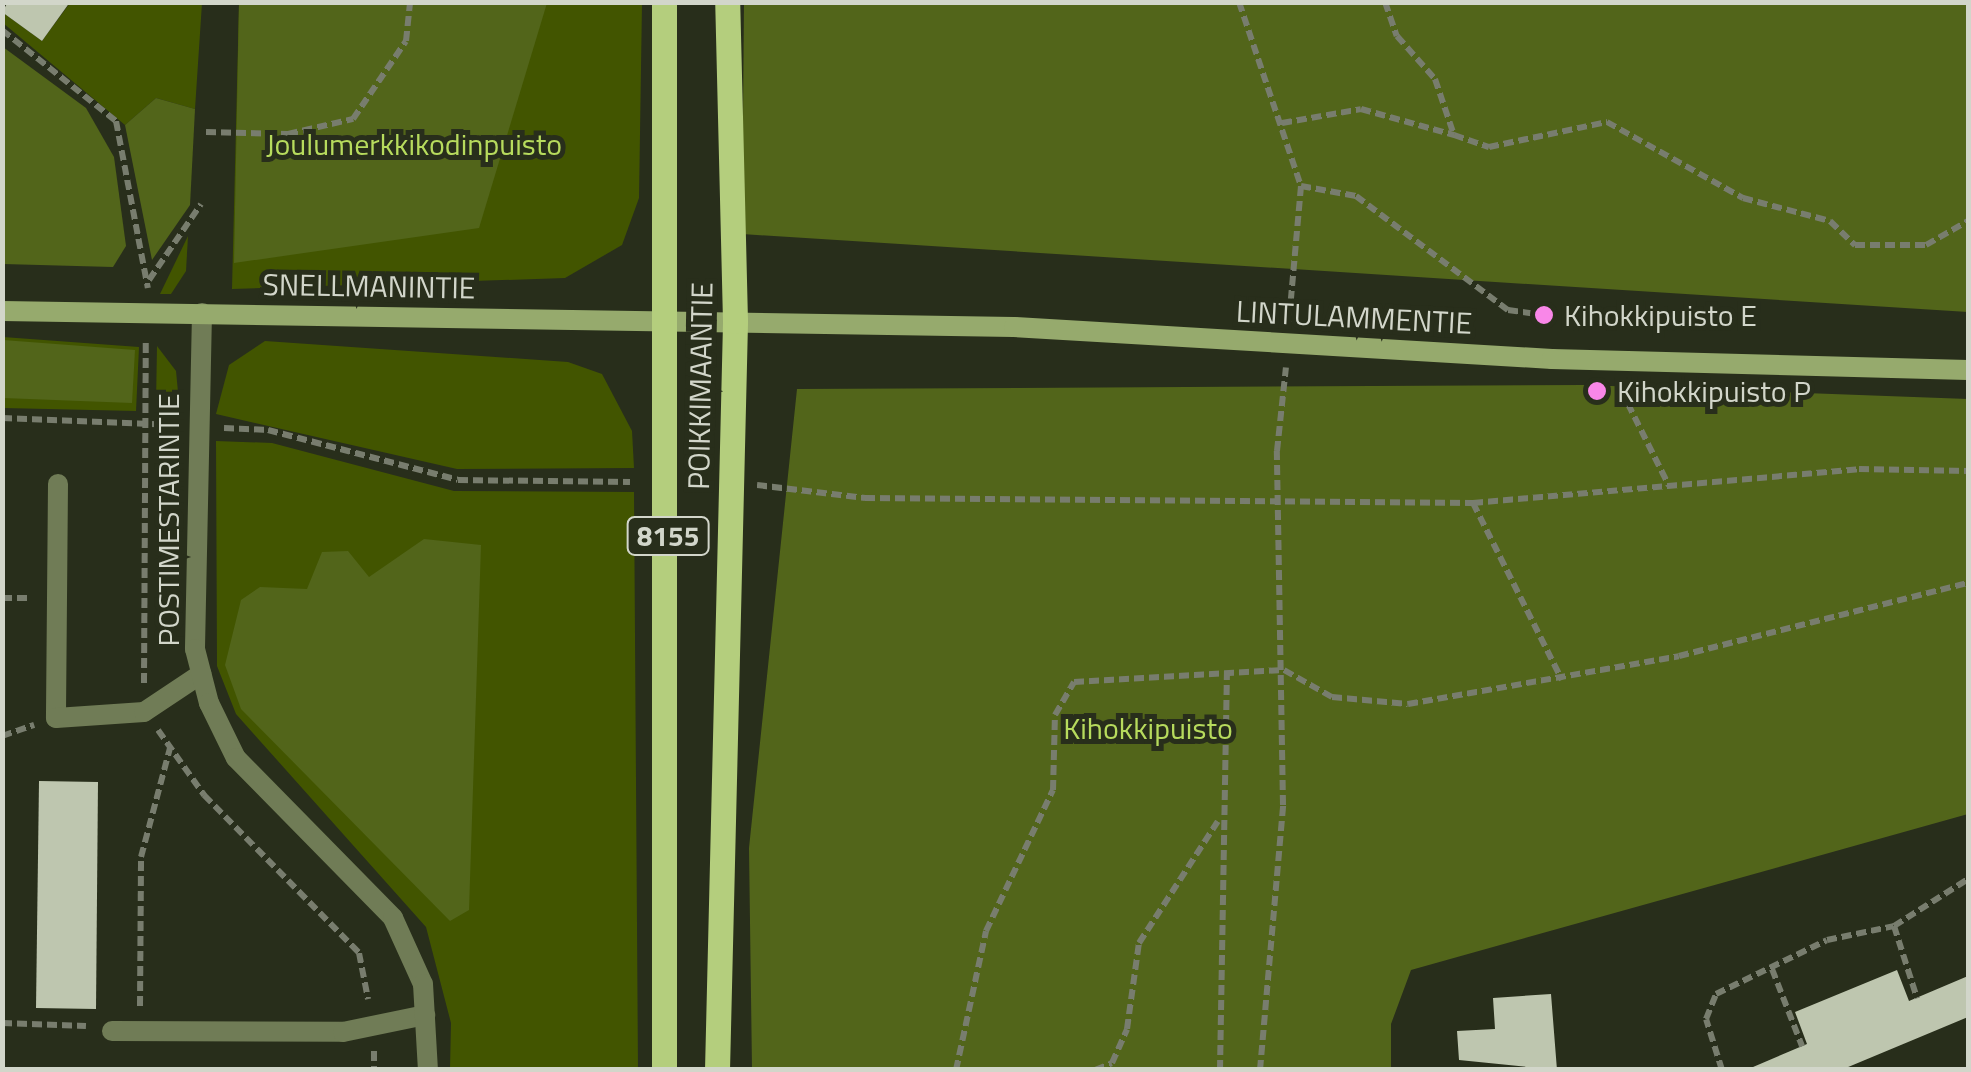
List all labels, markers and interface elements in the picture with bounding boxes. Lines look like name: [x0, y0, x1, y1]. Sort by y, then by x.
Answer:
park label: Joulumerkkikodinpuisto: [266, 126, 562, 162]
street label: SNELLMANINTIE: [262, 266, 476, 306]
street label: POIKKIMAANTIE: [680, 282, 720, 490]
street label: LINTULAMMENTIE: [1235, 293, 1473, 341]
place label: Kihokkipuisto E: [1564, 297, 1757, 333]
marker: Kihokkipuisto E: [1533, 304, 1555, 326]
place label: Kihokkipuisto P: [1617, 373, 1811, 409]
marker: Kihokkipuisto P: [1586, 380, 1608, 402]
street label: POSTIMESTARINTIE: [150, 393, 186, 647]
road number: 8155: [626, 513, 710, 559]
park label: Kihokkipuisto: [1063, 710, 1233, 746]

